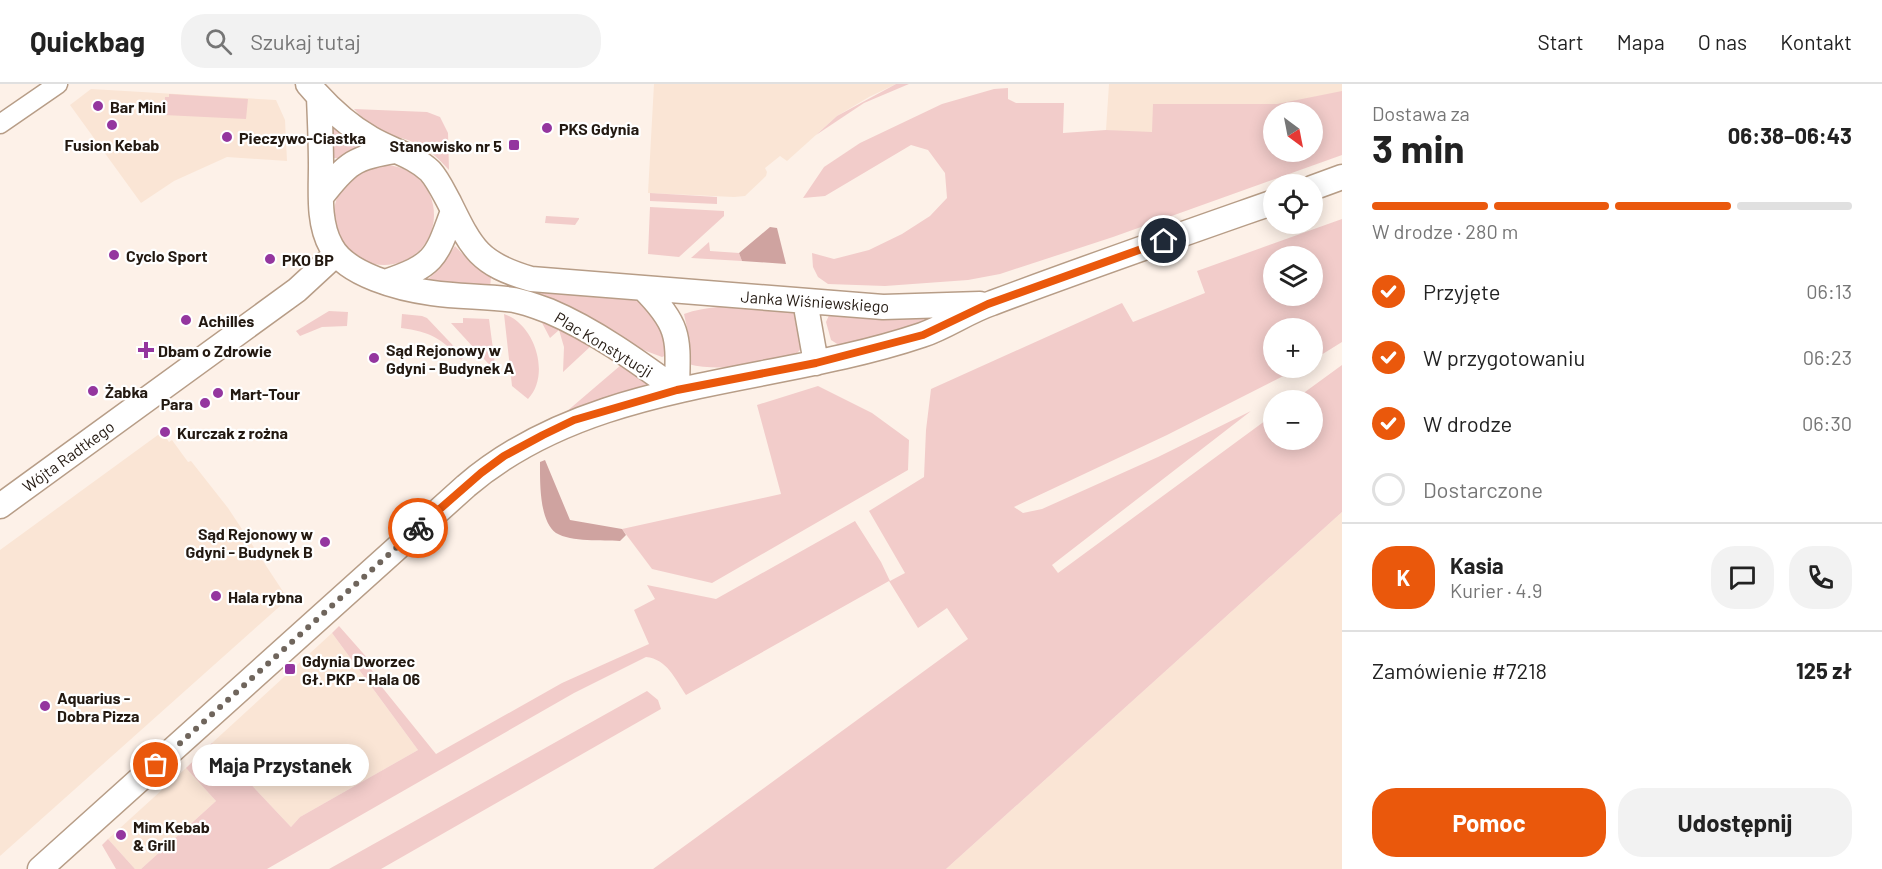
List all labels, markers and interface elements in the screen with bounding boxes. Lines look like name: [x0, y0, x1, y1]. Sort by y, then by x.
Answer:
search box: [181, 14, 601, 68]
text: Quickbag: [30, 24, 145, 58]
icon: search: [202, 25, 235, 58]
text: Szukaj tutaj: [250, 28, 361, 54]
text: Start: [1537, 29, 1584, 54]
text: Mapa: [1617, 29, 1665, 54]
text: O nas: [1698, 29, 1747, 54]
text: Kontakt: [1780, 29, 1852, 54]
place label: Bar Mini: [110, 97, 166, 116]
marker: Bar Mini: [91, 99, 105, 113]
text: Dostawa za: [1372, 101, 1470, 125]
north arrow: [1263, 102, 1323, 162]
map controls: [1263, 102, 1323, 450]
marker: Fusion Kebab: [105, 118, 119, 132]
place label: PKS Gdynia: [559, 119, 639, 138]
marker: PKS Gdynia: [540, 121, 554, 135]
text: 06:38–06:43: [1728, 122, 1852, 148]
text: 3 min: [1372, 124, 1465, 171]
place label: Pieczywo-Ciastka: [239, 128, 366, 147]
marker: Pieczywo-Ciastka: [220, 130, 234, 144]
place label: Fusion Kebab: [65, 135, 159, 154]
place label: Stanowisko nr 5: [390, 136, 502, 155]
marker: Stanowisko nr 5: [507, 138, 521, 152]
button: locate: [1263, 174, 1323, 234]
pin: [1138, 215, 1189, 266]
text: W drodze · 280 m: [1372, 219, 1518, 243]
icon: home: [1147, 224, 1180, 257]
place label: Cyclo Sport: [126, 246, 208, 265]
button: layers: [1263, 246, 1323, 306]
marker: Cyclo Sport: [107, 248, 121, 262]
place label: PKO BP: [282, 250, 334, 269]
marker: PKO BP: [263, 252, 277, 266]
icon: check: [1372, 275, 1405, 308]
text: Przyjęte: [1423, 278, 1500, 304]
text: 06:13: [1806, 279, 1852, 303]
street label: Janka Wiśniewskiego: [740, 286, 890, 316]
street label: Plac Konstytucji: [551, 307, 657, 381]
place label: Achilles: [198, 311, 254, 330]
marker: Achilles: [179, 313, 193, 327]
button: +: [1263, 318, 1323, 378]
place label: Sąd Rejonowy w Gdyni - Budynek A: [386, 340, 515, 377]
place label: Dbam o Zdrowie: [158, 341, 272, 360]
icon: check: [1372, 341, 1405, 374]
marker: Dbam o Zdrowie: [139, 343, 153, 357]
text: W przygotowaniu: [1423, 344, 1585, 370]
text: 06:23: [1803, 345, 1852, 369]
marker: Sąd Rejonowy w Gdyni - Budynek A: [367, 351, 381, 365]
place label: Żabka: [105, 382, 148, 401]
marker: Żabka: [86, 384, 100, 398]
place label: Mart-Tour: [230, 384, 300, 403]
marker: Mart-Tour: [211, 386, 225, 400]
button: −: [1263, 390, 1323, 450]
place label: Para: [161, 394, 193, 413]
marker: Para: [198, 396, 212, 410]
icon: check: [1372, 407, 1405, 440]
text: W drodze: [1423, 410, 1512, 436]
text: 06:30: [1802, 411, 1852, 435]
street label: Wójta Radtkego: [18, 416, 118, 496]
place label: Kurczak z rożna: [177, 423, 288, 442]
marker: Kurczak z rożna: [158, 425, 172, 439]
text: Dostarczone: [1423, 476, 1543, 502]
courier: [388, 498, 448, 558]
icon: bike: [402, 512, 435, 545]
place label: Sąd Rejonowy w Gdyni - Budynek B: [186, 524, 313, 561]
marker: Sąd Rejonowy w Gdyni - Budynek B: [318, 535, 332, 549]
button: chat: [1711, 546, 1774, 609]
button: phone: [1789, 546, 1852, 609]
text: Kasia: [1450, 552, 1504, 578]
text: K: [1397, 564, 1410, 590]
text: Kurier · 4.9: [1450, 578, 1542, 602]
place label: Hala rybna: [228, 587, 303, 606]
marker: Hala rybna: [209, 589, 223, 603]
place label: Gdynia Dworzec Gł. PKP - Hala 06: [302, 651, 421, 688]
text: Zamówienie #7218: [1372, 657, 1547, 683]
text: 125 zł: [1796, 657, 1852, 683]
marker: Gdynia Dworzec Gł. PKP - Hala 06: [283, 662, 297, 676]
place label: Aquarius - Dobra Pizza: [57, 688, 139, 725]
marker: Aquarius - Dobra Pizza: [38, 699, 52, 713]
pin: [130, 739, 181, 790]
callout: Maja Przystanek: [192, 744, 369, 786]
icon: bag: [139, 748, 172, 781]
text: Maja Przystanek: [209, 753, 352, 777]
button: Pomoc: [1372, 788, 1606, 857]
button: Udostępnij: [1618, 788, 1852, 857]
place label: Mim Kebab & Grill: [133, 817, 210, 854]
marker: Mim Kebab & Grill: [114, 828, 128, 842]

